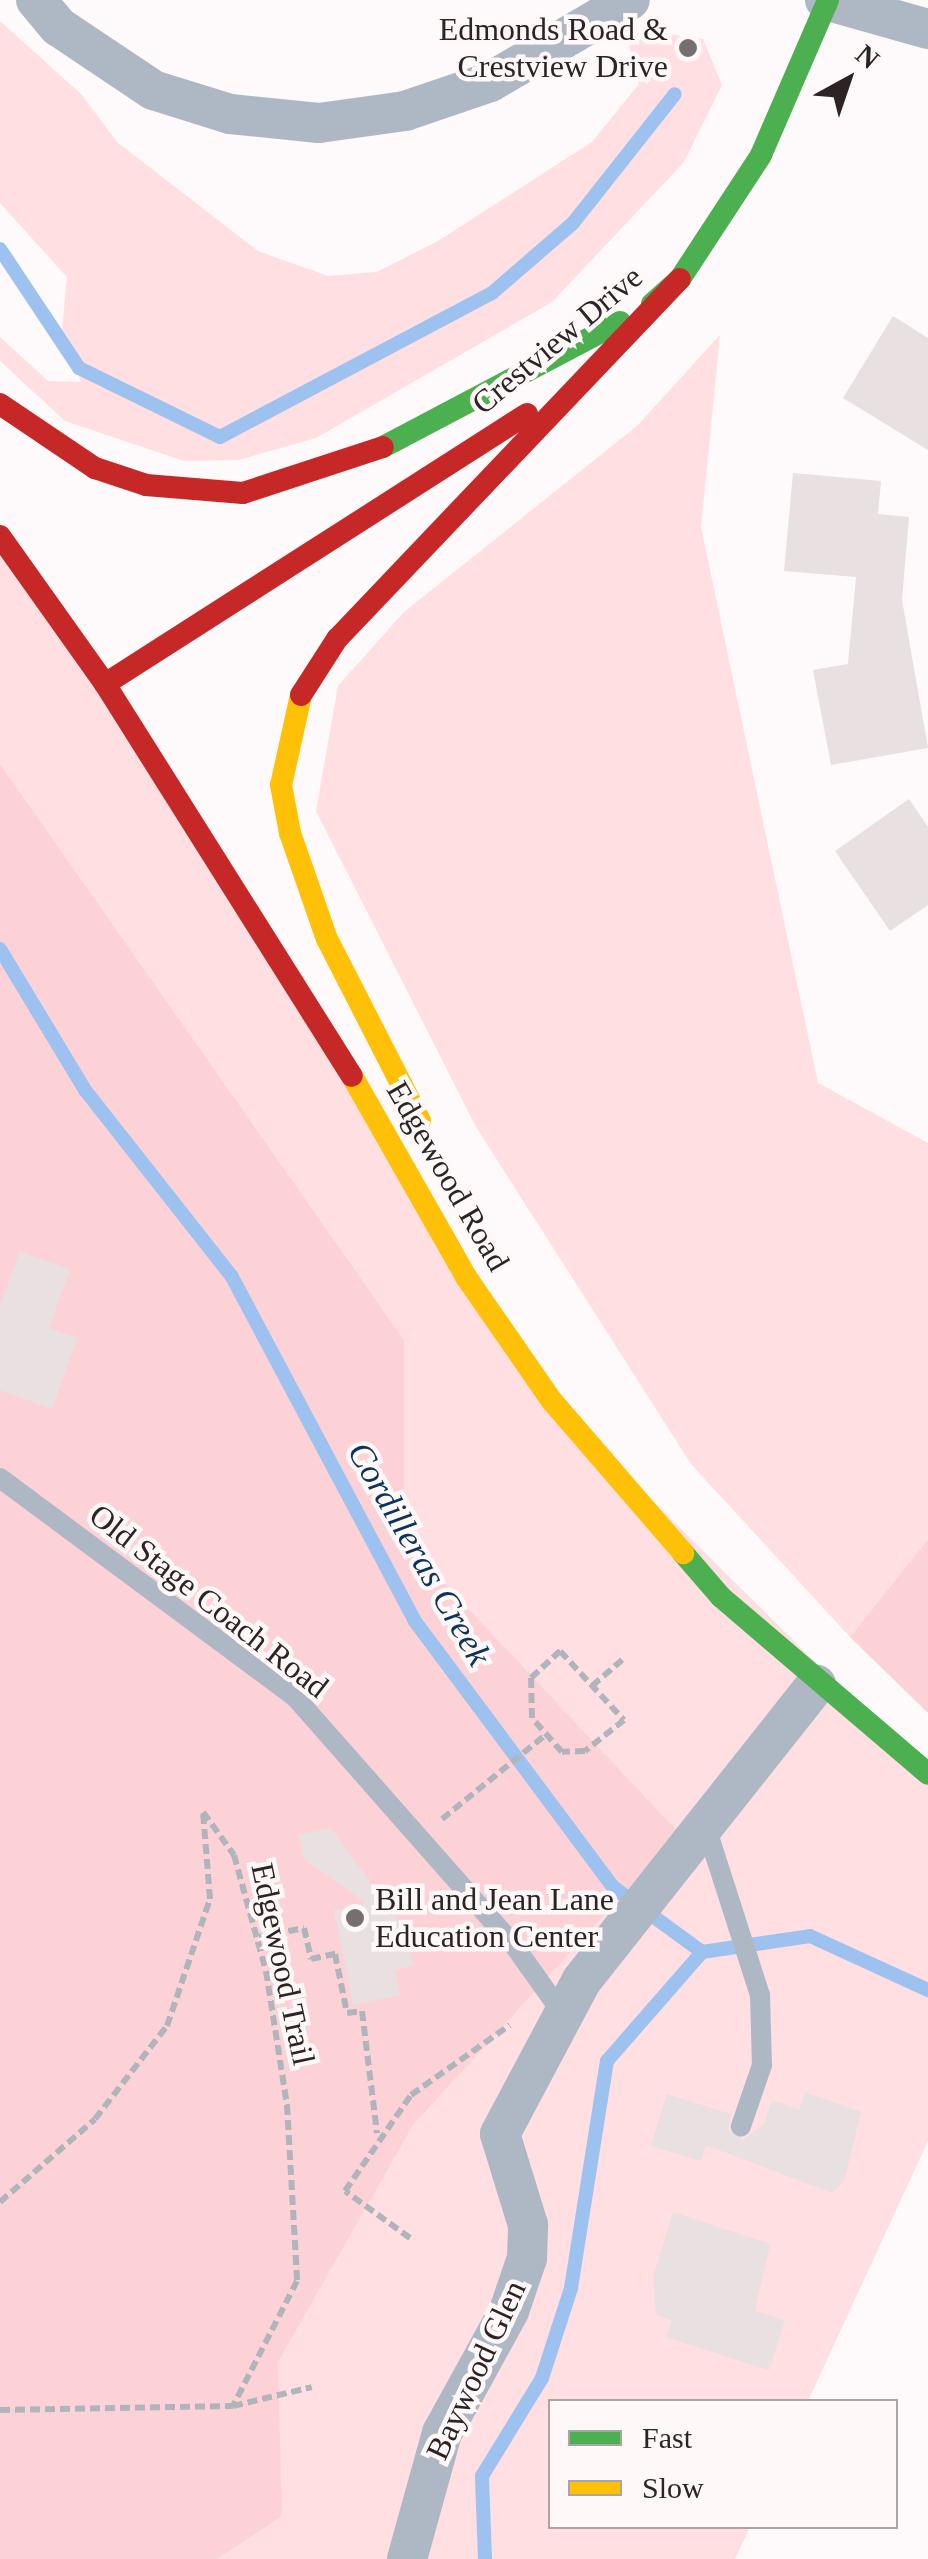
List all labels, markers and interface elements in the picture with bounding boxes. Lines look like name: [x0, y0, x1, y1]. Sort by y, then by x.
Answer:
place label: Edmonds Road & Crestview Drive: [439, 11, 668, 86]
north arrow: [798, 30, 898, 130]
marker: Edmonds Road & Crestview Drive: [677, 37, 699, 59]
text: N: [850, 38, 885, 75]
street label: Crestview Drive: [464, 258, 650, 422]
street label: Edgewood Road: [378, 1074, 518, 1278]
water label: Cordilleras Creek: [338, 1435, 500, 1673]
street label: Old Stage Coach Road: [82, 1496, 336, 1706]
street label: Edgewood Trail: [243, 1859, 323, 2069]
place label: Bill and Jean Lane Education Center: [375, 1881, 614, 1956]
marker: Bill and Jean Lane Education Center: [344, 1907, 366, 1929]
street label: Baywood Glen: [418, 2274, 534, 2466]
legend: [548, 2399, 898, 2529]
text: Fast: [642, 2421, 692, 2454]
text: Slow: [642, 2471, 704, 2504]

